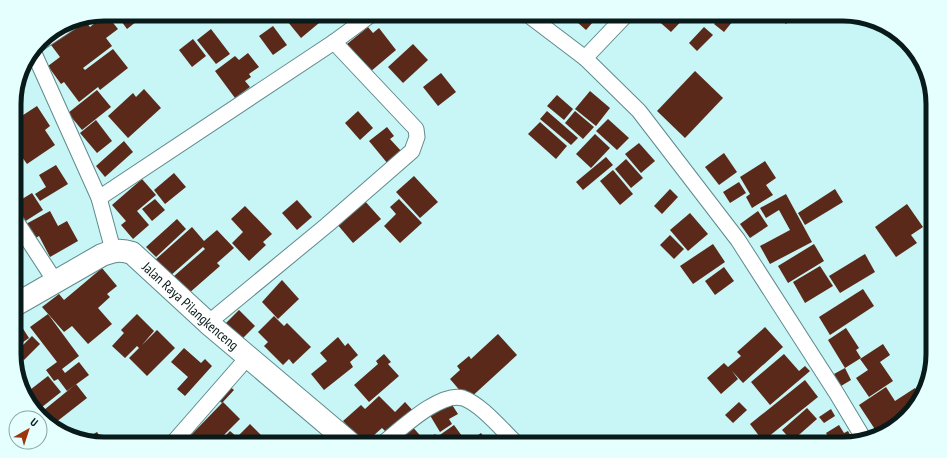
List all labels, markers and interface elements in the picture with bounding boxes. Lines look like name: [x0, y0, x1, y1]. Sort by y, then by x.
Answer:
street label: Jalan Raya Pilangkenceng: [138, 257, 242, 354]
north arrow: [8, 410, 48, 450]
text: U: [28, 415, 41, 430]

